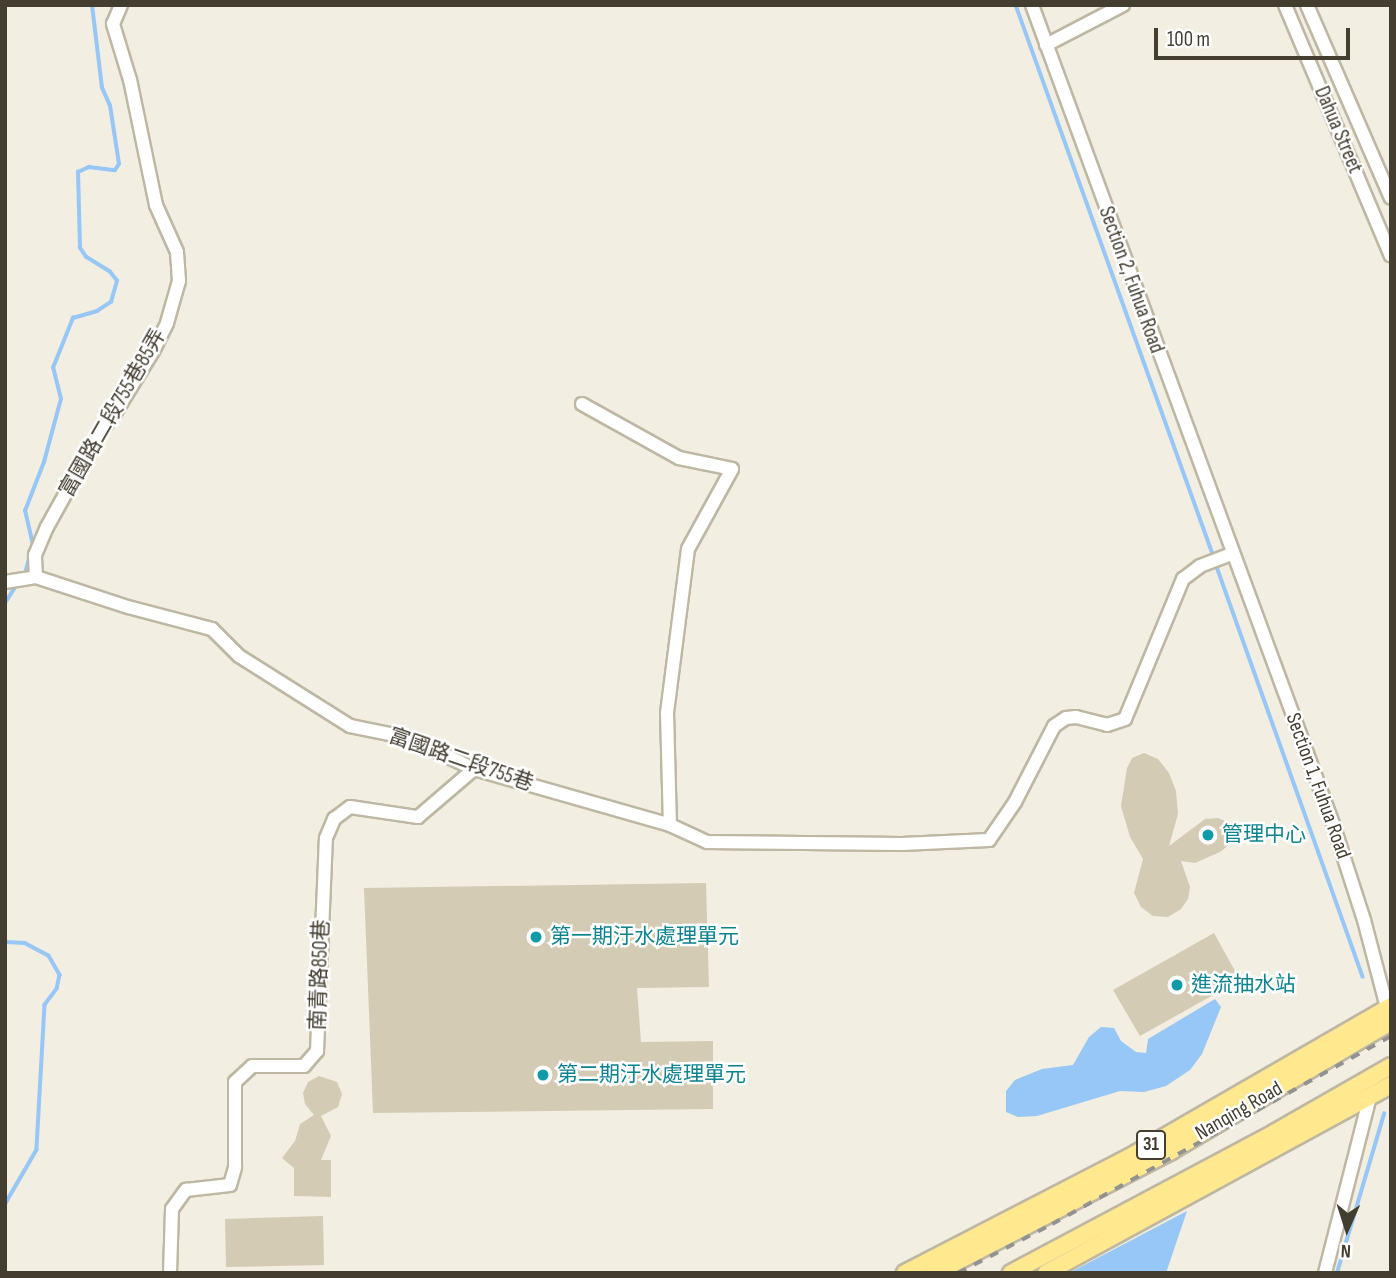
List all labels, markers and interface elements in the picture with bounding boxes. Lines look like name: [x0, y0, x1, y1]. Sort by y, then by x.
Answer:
scale bar: [1158, 14, 1354, 58]
text: 100 m: [1167, 27, 1210, 52]
street label: Dahua Street: [1308, 83, 1368, 177]
street label: Section 2, Fuhua Road: [1093, 203, 1169, 357]
street label: 富國路二段755巷85弄: [55, 324, 171, 502]
street label: Section 1, Fuhua Road: [1280, 710, 1356, 862]
street label: 富國路二段755巷: [385, 723, 537, 797]
place label: 管理中心: [1222, 822, 1306, 848]
marker: 管理中心: [1200, 827, 1216, 843]
street label: 南青路850巷: [305, 919, 335, 1031]
place label: 第一期汙水處理單元: [550, 924, 739, 950]
marker: 第一期汙水處理單元: [528, 929, 544, 945]
place label: 進流抽水站: [1191, 972, 1296, 998]
marker: 進流抽水站: [1169, 977, 1185, 993]
place label: 第二期汙水處理單元: [557, 1062, 746, 1088]
marker: 第二期汙水處理單元: [535, 1067, 551, 1083]
street label: Nanqing Road: [1191, 1076, 1287, 1146]
road number: 31: [1135, 1130, 1167, 1161]
north arrow: [1312, 1194, 1382, 1264]
text: N: [1340, 1239, 1352, 1262]

